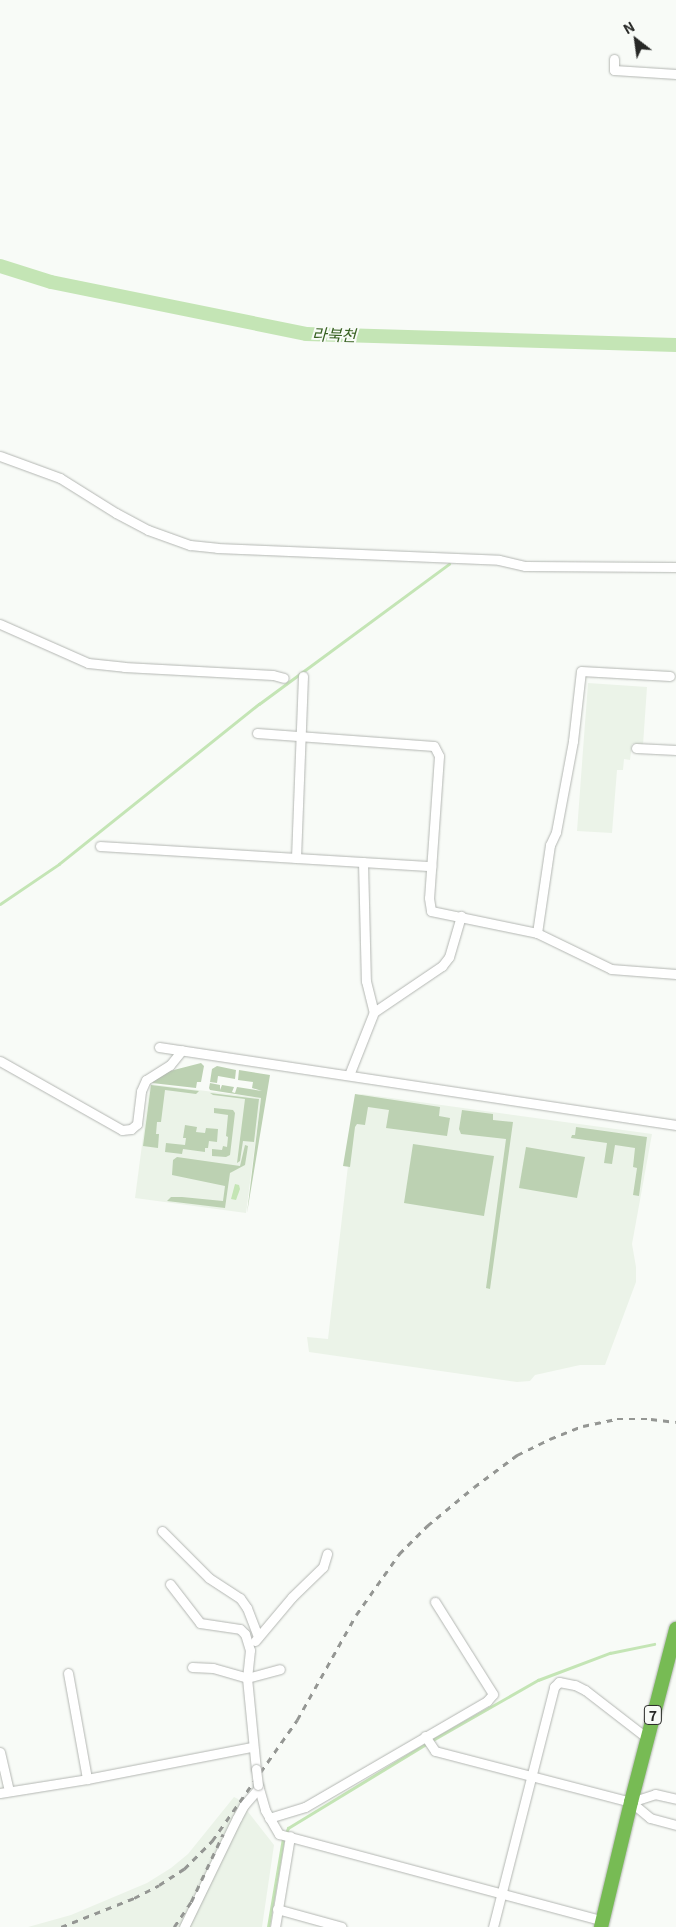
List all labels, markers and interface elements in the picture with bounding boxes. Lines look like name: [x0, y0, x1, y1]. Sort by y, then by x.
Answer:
north arrow: [611, 15, 661, 65]
text: N: [619, 16, 638, 38]
water label: 라북천: [312, 324, 356, 344]
road number: 7: [643, 1704, 663, 1726]

